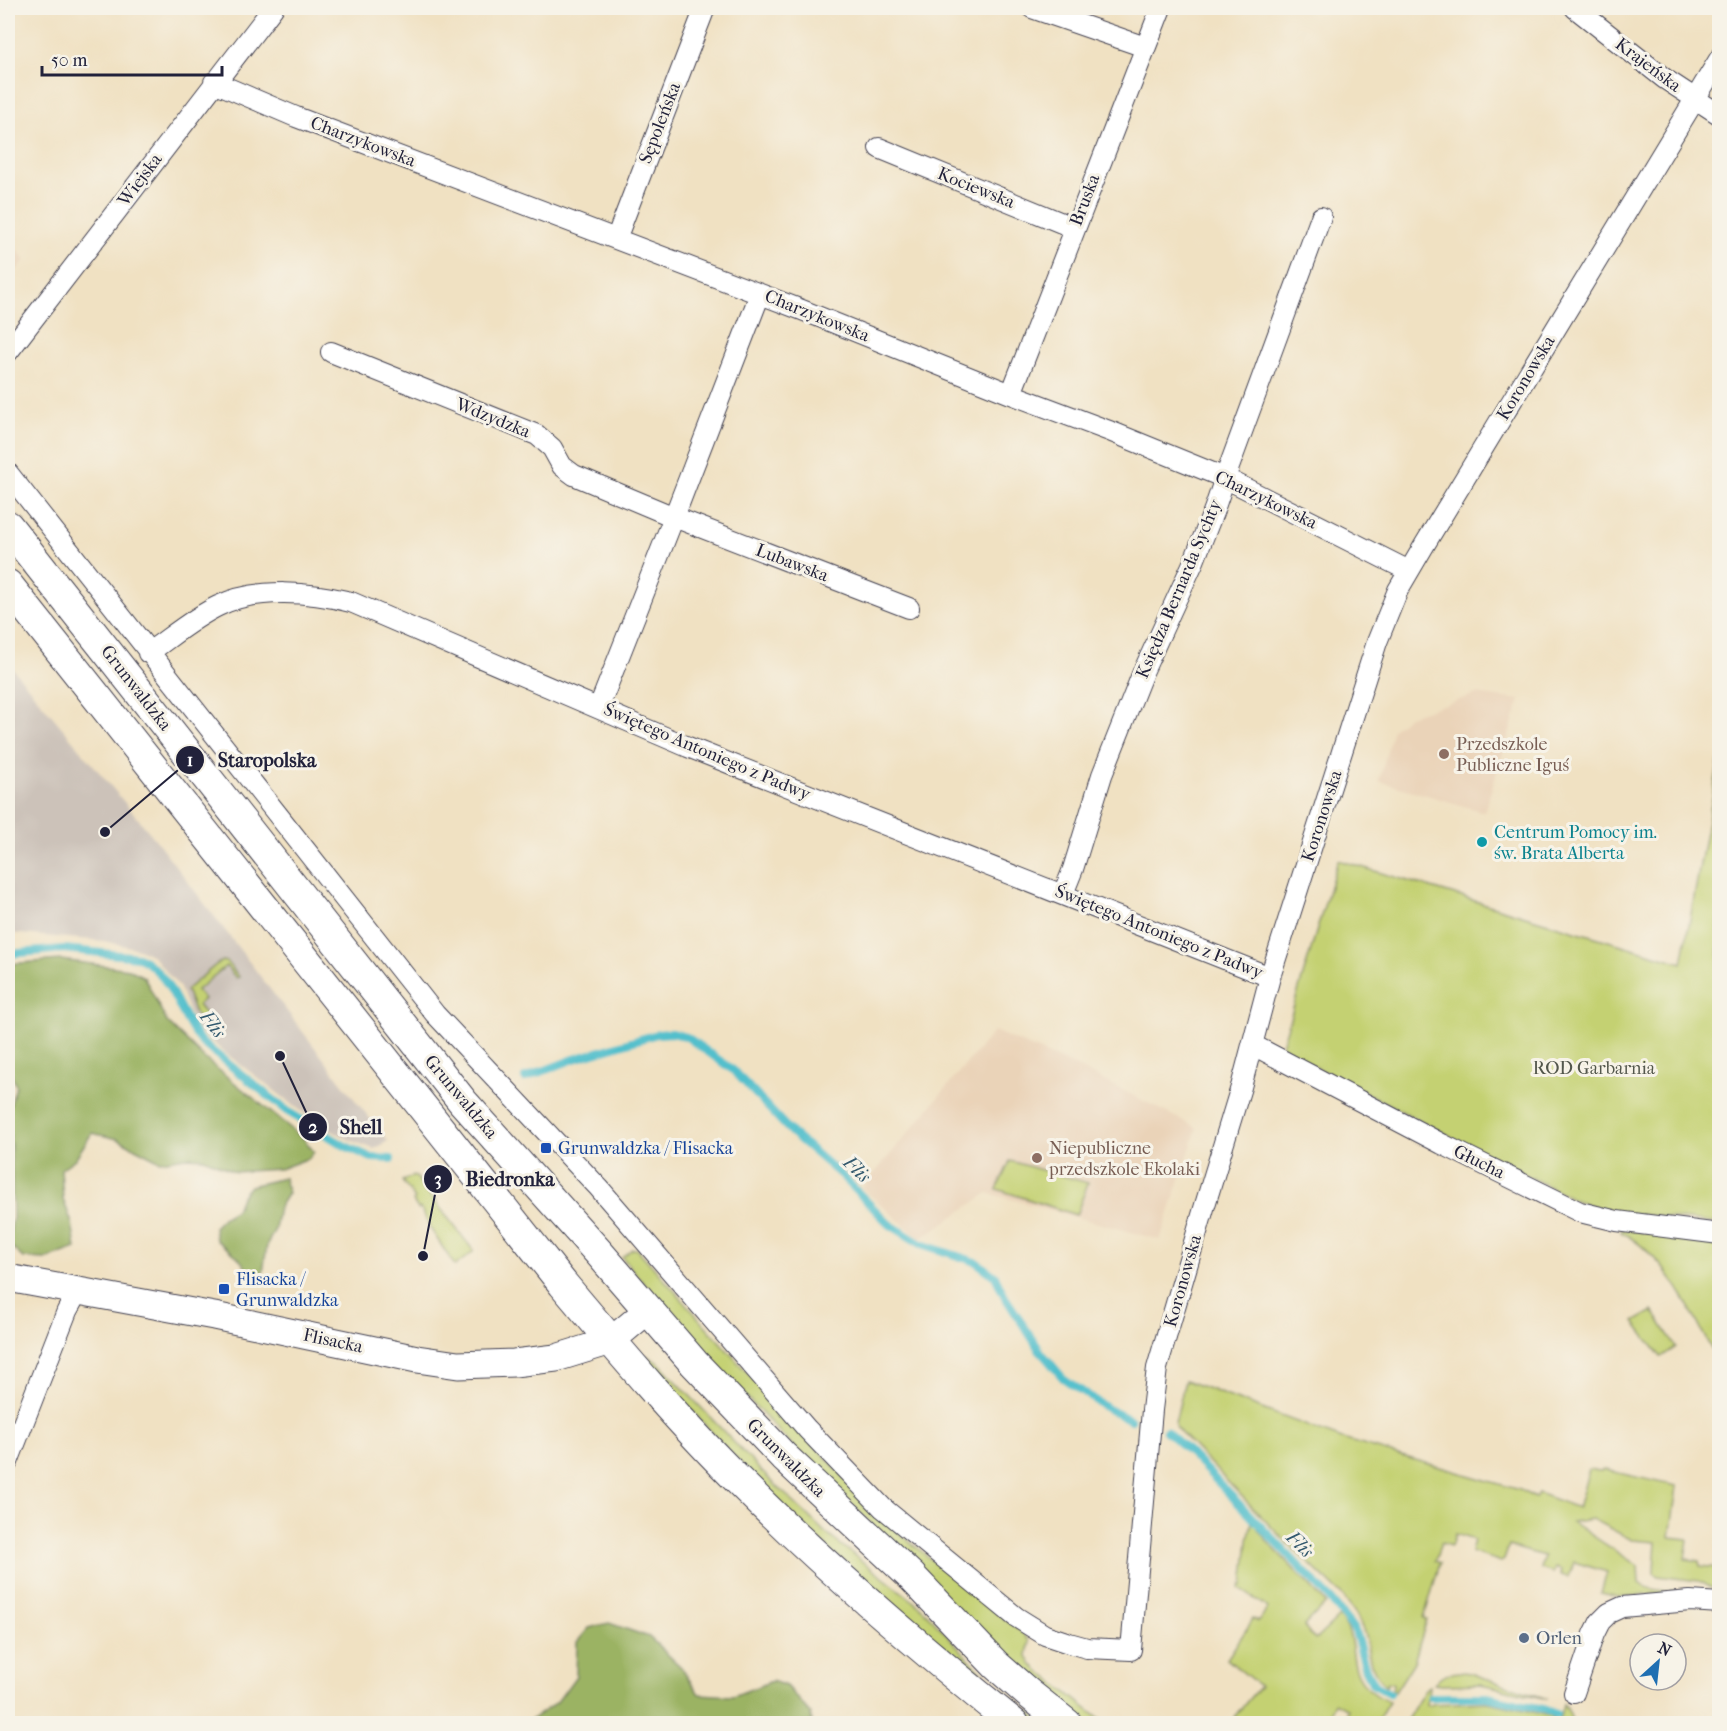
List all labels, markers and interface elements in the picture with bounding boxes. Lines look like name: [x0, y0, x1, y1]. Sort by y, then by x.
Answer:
street label: Krajeńska: [1611, 33, 1686, 97]
scale bar: [42, 39, 222, 77]
text: 50 m: [51, 50, 88, 71]
street label: Sępoleńska: [635, 79, 685, 167]
street label: Charzykowska: [307, 112, 419, 172]
street label: Wiejska: [113, 149, 167, 211]
street label: Kociewska: [934, 163, 1018, 213]
street label: Bruska: [1066, 170, 1105, 229]
street label: Charzykowska: [762, 285, 873, 347]
street label: Koronowska: [1493, 331, 1560, 424]
street label: Wdzydzka: [452, 393, 534, 443]
street label: Charzykowska: [1212, 466, 1321, 534]
street label: Księdza Bernarda Sychty: [1132, 495, 1227, 682]
street label: Lubawska: [753, 540, 832, 587]
street label: Grunwaldzka: [96, 641, 176, 735]
street label: Świętego Antoniego z Padwy: [601, 698, 815, 806]
place label: Przedszkole Publiczne Iguś: [1456, 734, 1569, 776]
callout: Staropolska: [175, 741, 328, 779]
marker: Przedszkole Publiczne Iguś: [1437, 747, 1451, 761]
text: Staropolska: [218, 749, 317, 772]
text: 1: [187, 750, 193, 771]
street label: Koronowska: [1297, 767, 1347, 864]
place label: Centrum Pomocy im. św. Brata Alberta: [1494, 822, 1657, 864]
marker: Centrum Pomocy im. św. Brata Alberta: [1475, 835, 1489, 849]
street label: Świętego Antoniego z Padwy: [1052, 880, 1268, 984]
water label: Flis: [195, 1005, 231, 1043]
street label: Grunwaldzka: [420, 1051, 502, 1143]
park label: ROD Garbarnia: [1533, 1058, 1656, 1079]
callout: Shell: [298, 1108, 394, 1146]
text: Shell: [340, 1116, 383, 1139]
text: 2: [308, 1117, 318, 1138]
place label: Grunwaldzka / Flisacka: [558, 1138, 734, 1159]
place label: Niepubliczne przedszkole Ekolaki: [1048, 1138, 1201, 1180]
marker: Grunwaldzka / Flisacka: [539, 1141, 553, 1155]
street label: Głucha: [1450, 1141, 1508, 1184]
water label: Flis: [838, 1150, 876, 1188]
marker: Niepubliczne przedszkole Ekolaki: [1030, 1151, 1044, 1165]
callout: Biedronka: [423, 1160, 566, 1198]
text: Biedronka: [465, 1168, 555, 1191]
text: 3: [434, 1169, 442, 1190]
street label: Koronowska: [1160, 1232, 1206, 1330]
place label: Flisacka / Grunwaldzka: [236, 1269, 339, 1311]
marker: Flisacka / Grunwaldzka: [217, 1282, 231, 1296]
street label: Flisacka: [301, 1324, 365, 1358]
street label: Grunwaldzka: [742, 1414, 830, 1502]
water label: Flis: [1281, 1525, 1319, 1563]
place label: Orlen: [1536, 1628, 1583, 1649]
marker: Orlen: [1517, 1631, 1531, 1645]
north arrow: [1628, 1632, 1688, 1692]
text: N: [1655, 1638, 1675, 1661]

